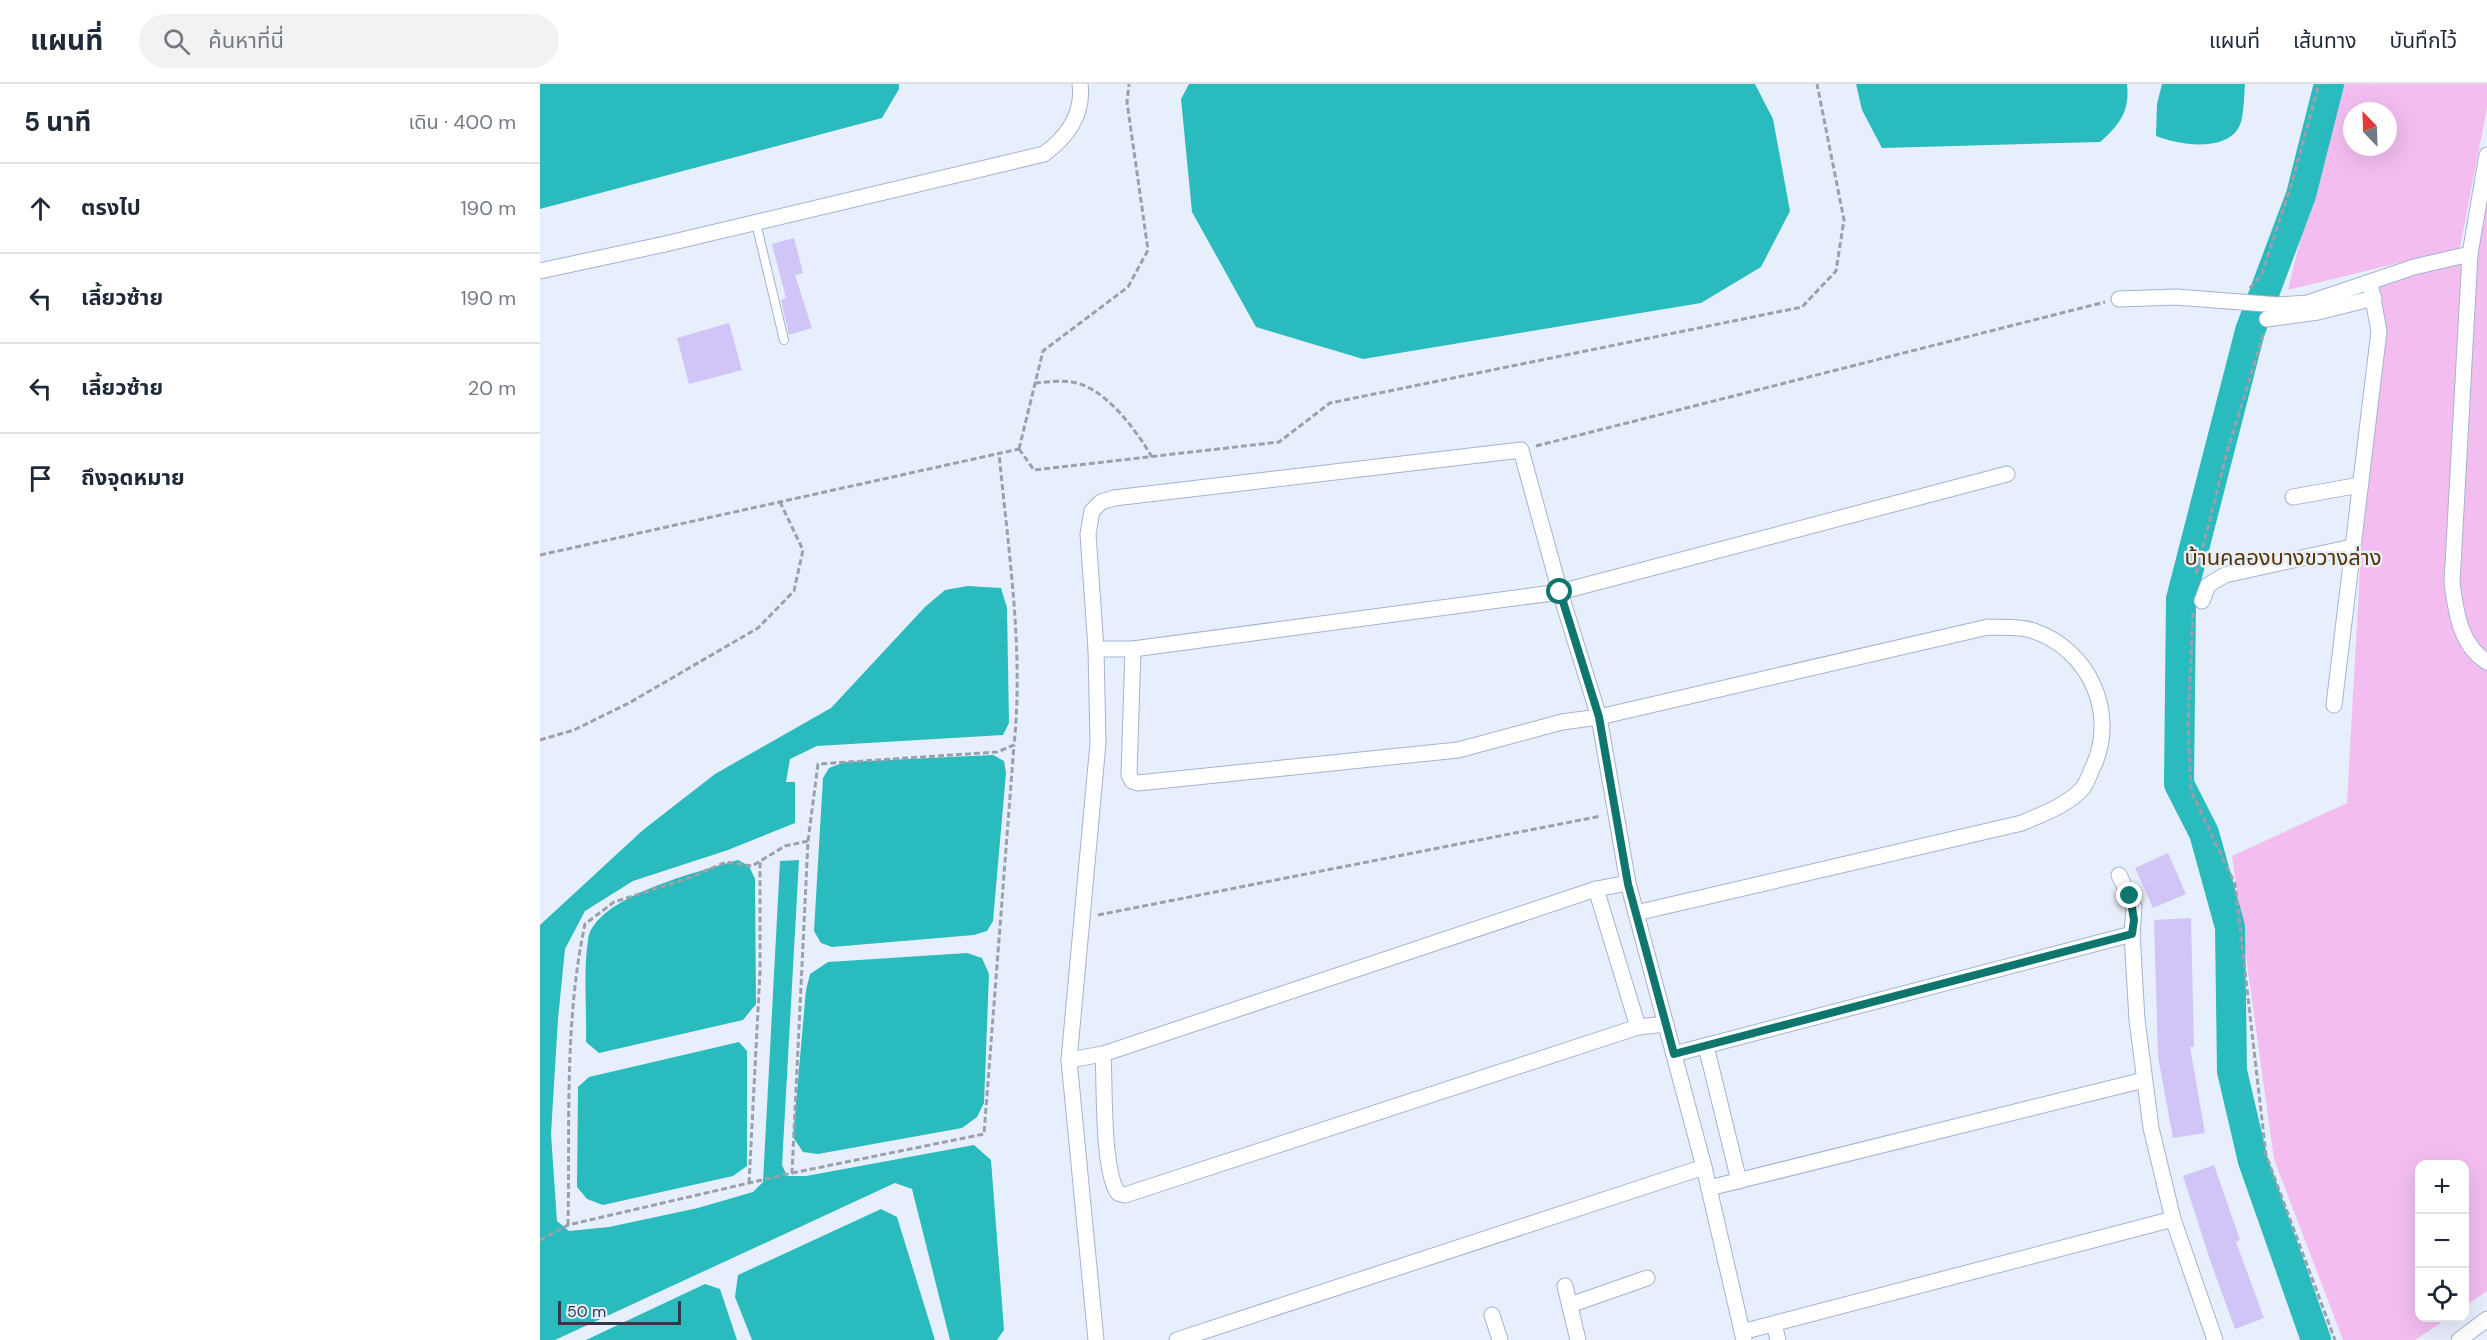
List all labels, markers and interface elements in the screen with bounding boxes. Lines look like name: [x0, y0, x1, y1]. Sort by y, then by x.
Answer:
search box: [139, 14, 559, 68]
text: แผนที่: [30, 22, 103, 59]
icon: search: [160, 25, 193, 58]
text: ค้นหาที่นี่: [208, 26, 284, 55]
text: แผนที่: [2209, 27, 2260, 55]
text: เส้นทาง: [2293, 27, 2357, 55]
text: บันทึกไว้: [2390, 27, 2457, 55]
north arrow: [2343, 102, 2397, 156]
text: 5 นาที: [24, 105, 91, 139]
text: เดิน · 400 m: [408, 109, 516, 135]
icon: ahead: [24, 192, 57, 225]
text: ตรงไป: [81, 193, 141, 222]
text: 190 m: [460, 195, 516, 221]
icon: left: [24, 282, 57, 315]
text: เลี้ยวซ้าย: [81, 283, 163, 312]
text: 190 m: [460, 285, 516, 311]
icon: left: [24, 372, 57, 405]
text: เลี้ยวซ้าย: [81, 373, 163, 402]
text: 20 m: [468, 375, 516, 401]
icon: arrive: [24, 462, 57, 495]
text: ถึงจุดหมาย: [81, 463, 185, 492]
district label: บ้านคลองบางขวางล่าง: [2184, 543, 2382, 572]
route start: [1546, 578, 1572, 604]
route end: [2116, 882, 2142, 908]
map controls: [2415, 1160, 2469, 1322]
button: +: [2415, 1160, 2469, 1214]
button: −: [2415, 1214, 2469, 1268]
button: locate: [2415, 1268, 2469, 1322]
scale bar: [558, 1298, 681, 1326]
text: 50 m: [567, 1301, 606, 1322]

